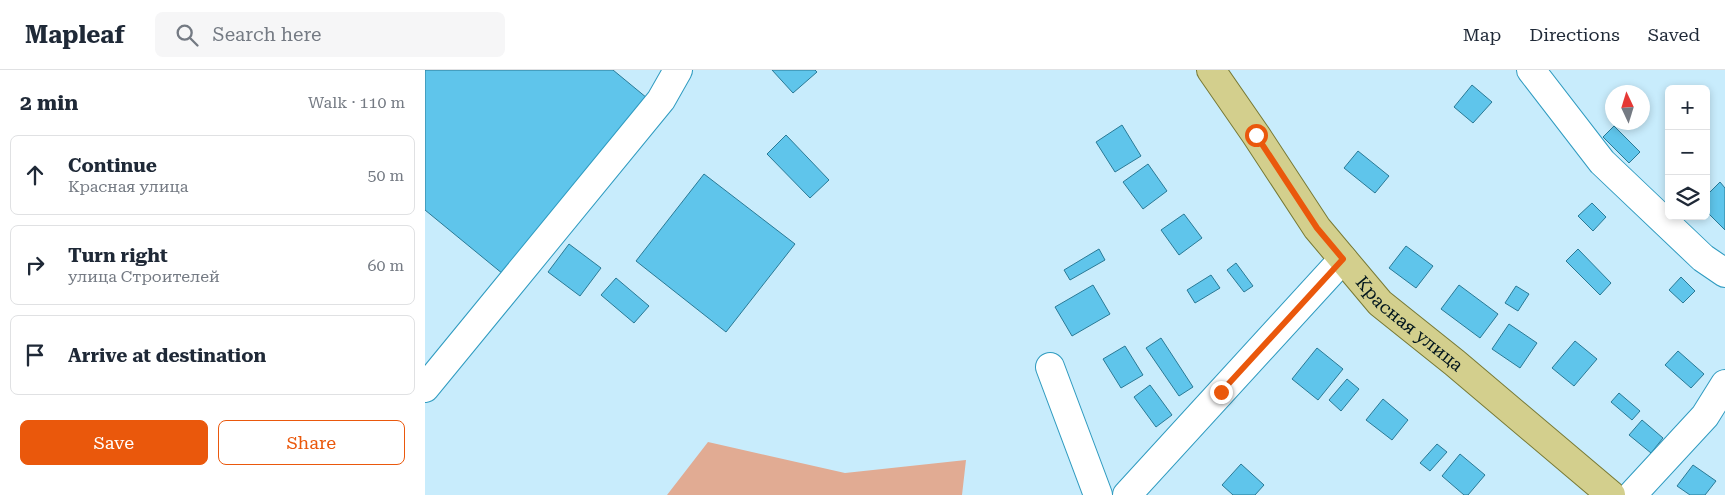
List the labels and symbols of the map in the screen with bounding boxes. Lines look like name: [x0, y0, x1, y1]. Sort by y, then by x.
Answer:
north arrow: [1605, 85, 1650, 130]
route start: [1245, 124, 1268, 147]
street label: Красная улица: [1352, 271, 1468, 376]
route end: [1210, 381, 1233, 404]

